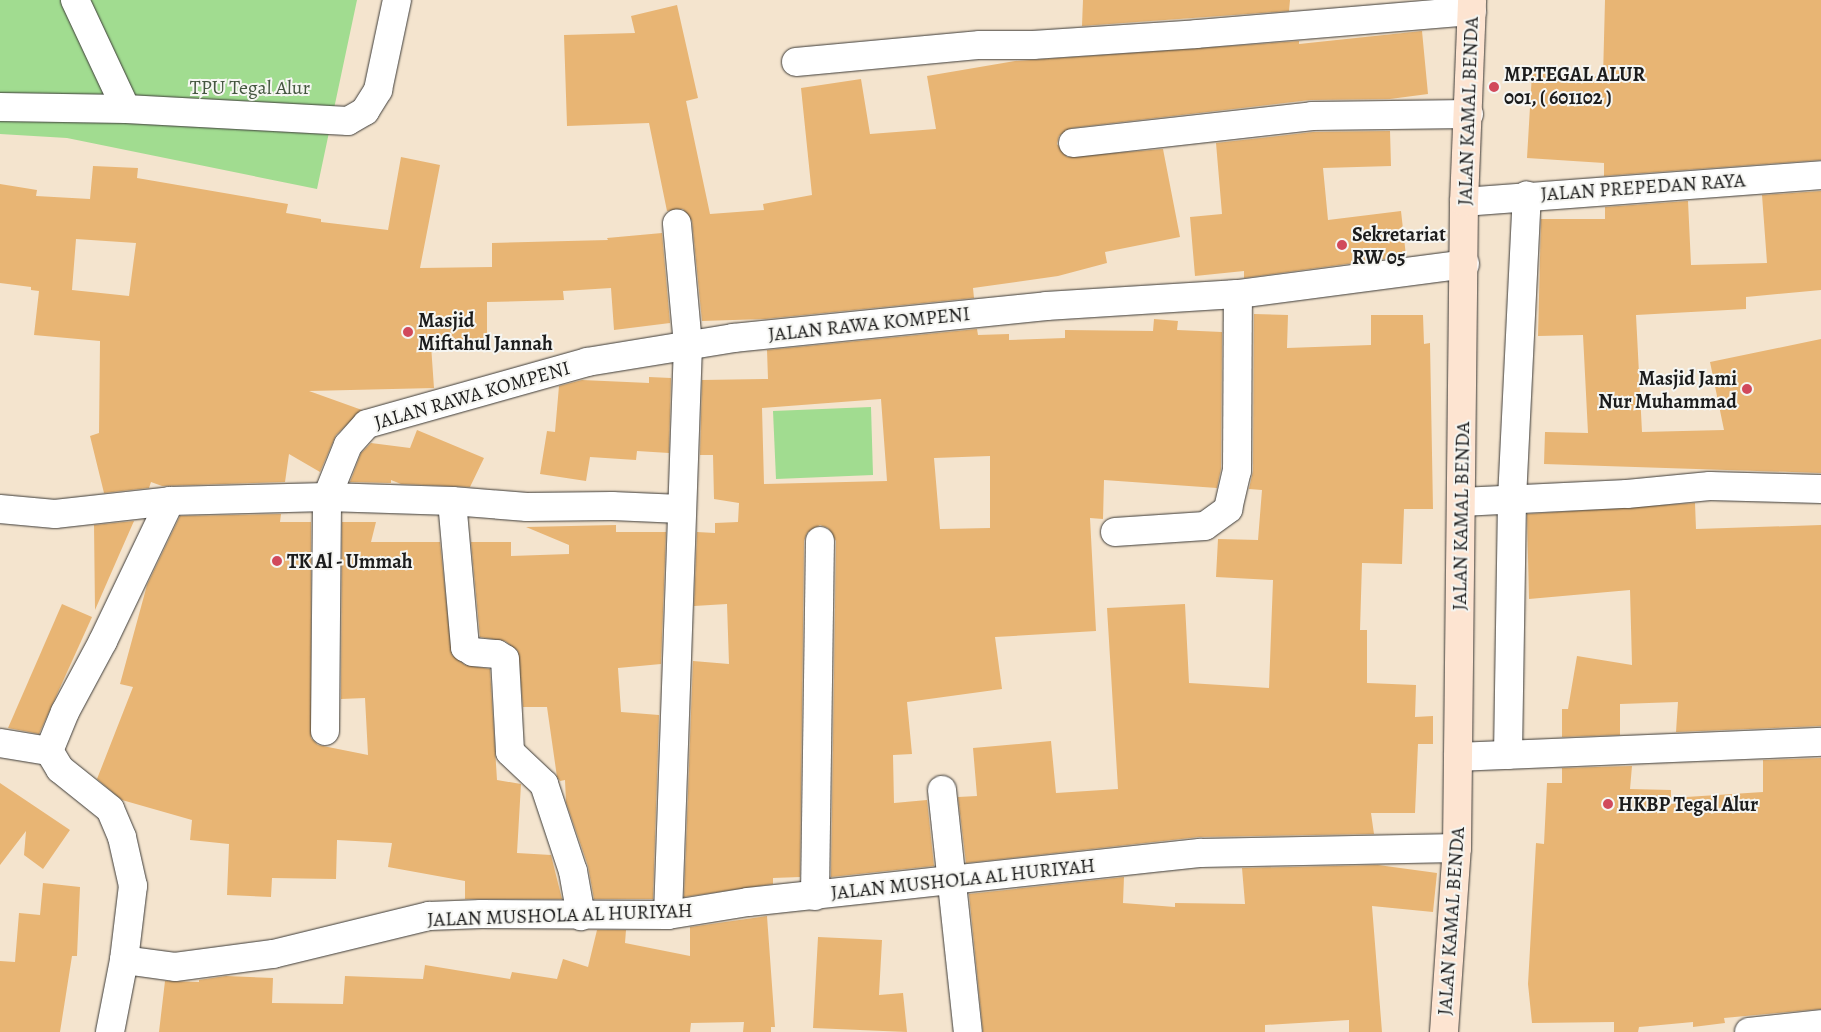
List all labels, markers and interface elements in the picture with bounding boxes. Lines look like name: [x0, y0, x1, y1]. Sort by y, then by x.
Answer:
street label: JALAN KAMAL BENDA: [1453, 16, 1483, 206]
place label: MP.TEGAL ALUR 001, ( 601102 ): [1504, 63, 1645, 110]
park label: TPU Tegal Alur: [190, 75, 310, 99]
marker: MP.TEGAL ALUR 001, ( 601102 ): [1488, 81, 1500, 93]
street label: JALAN PREPEDAN RAYA: [1540, 168, 1746, 206]
place label: Sekretariat RW 05: [1352, 222, 1446, 269]
marker: Sekretariat RW 05: [1336, 239, 1348, 251]
street label: JALAN RAWA KOMPENI: [767, 301, 971, 347]
place label: Masjid Miftahul Jannah: [418, 309, 553, 356]
marker: Masjid Miftahul Jannah: [402, 326, 414, 338]
street label: JALAN RAWA KOMPENI: [371, 356, 573, 434]
place label: Masjid Jami Nur Muhammad: [1598, 366, 1737, 413]
marker: Masjid Jami Nur Muhammad: [1741, 383, 1753, 395]
street label: JALAN KAMAL BENDA: [1447, 421, 1475, 611]
place label: TK Al - Ummah: [287, 549, 414, 573]
marker: TK Al - Ummah: [271, 555, 283, 567]
place label: HKBP Tegal Alur: [1618, 792, 1758, 816]
marker: HKBP Tegal Alur: [1602, 798, 1614, 810]
street label: JALAN KAMAL BENDA: [1432, 826, 1470, 1016]
street label: JALAN MUSHOLA AL HURIYAH: [830, 853, 1096, 905]
street label: JALAN MUSHOLA AL HURIYAH: [427, 898, 693, 932]

